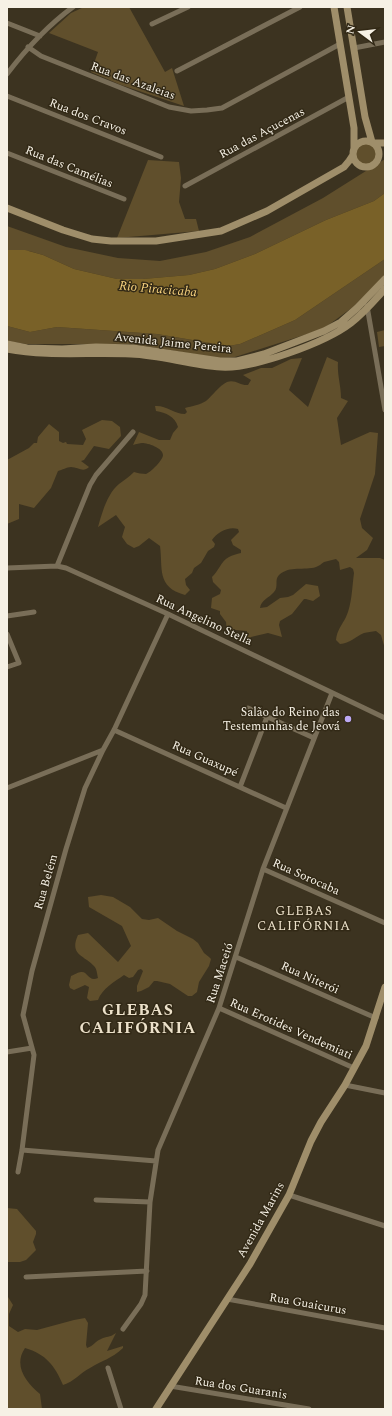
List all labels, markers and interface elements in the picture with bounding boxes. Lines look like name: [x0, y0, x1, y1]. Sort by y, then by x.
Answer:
north arrow: [340, 12, 380, 52]
text: N: [341, 23, 360, 36]
street label: Rua das Azaleias: [88, 57, 178, 105]
street label: Rua dos Cravos: [46, 93, 130, 141]
street label: Rua das Açucenas: [216, 102, 308, 164]
street label: Rua das Camélias: [22, 141, 116, 193]
water label: Rio Piracicaba: [118, 276, 198, 302]
street label: Avenida Jaime Pereira: [113, 327, 233, 359]
street label: Rua Angelino Stella: [152, 589, 256, 651]
place label: Salão do Reino das Testemunhas de Jeová: [223, 703, 340, 736]
marker: Salão do Reino das Testemunhas de Jeová: [343, 714, 353, 724]
street label: Rua Guaxupé: [169, 736, 241, 782]
street label: Rua Belém: [29, 852, 63, 912]
street label: Rua Sorocaba: [269, 854, 343, 900]
district label: GLEBAS CALIFÓRNIA: [257, 901, 351, 936]
street label: Rua Maceió: [201, 940, 239, 1006]
street label: Rua Niterói: [278, 957, 342, 999]
street label: Rua Erotides Vendemiati: [226, 993, 356, 1065]
district label: GLEBAS CALIFÓRNIA: [80, 998, 196, 1040]
street label: Avenida Marins: [232, 1178, 290, 1262]
street label: Rua Guaicurus: [268, 1288, 348, 1320]
street label: Rua dos Guaranis: [193, 1371, 289, 1405]

